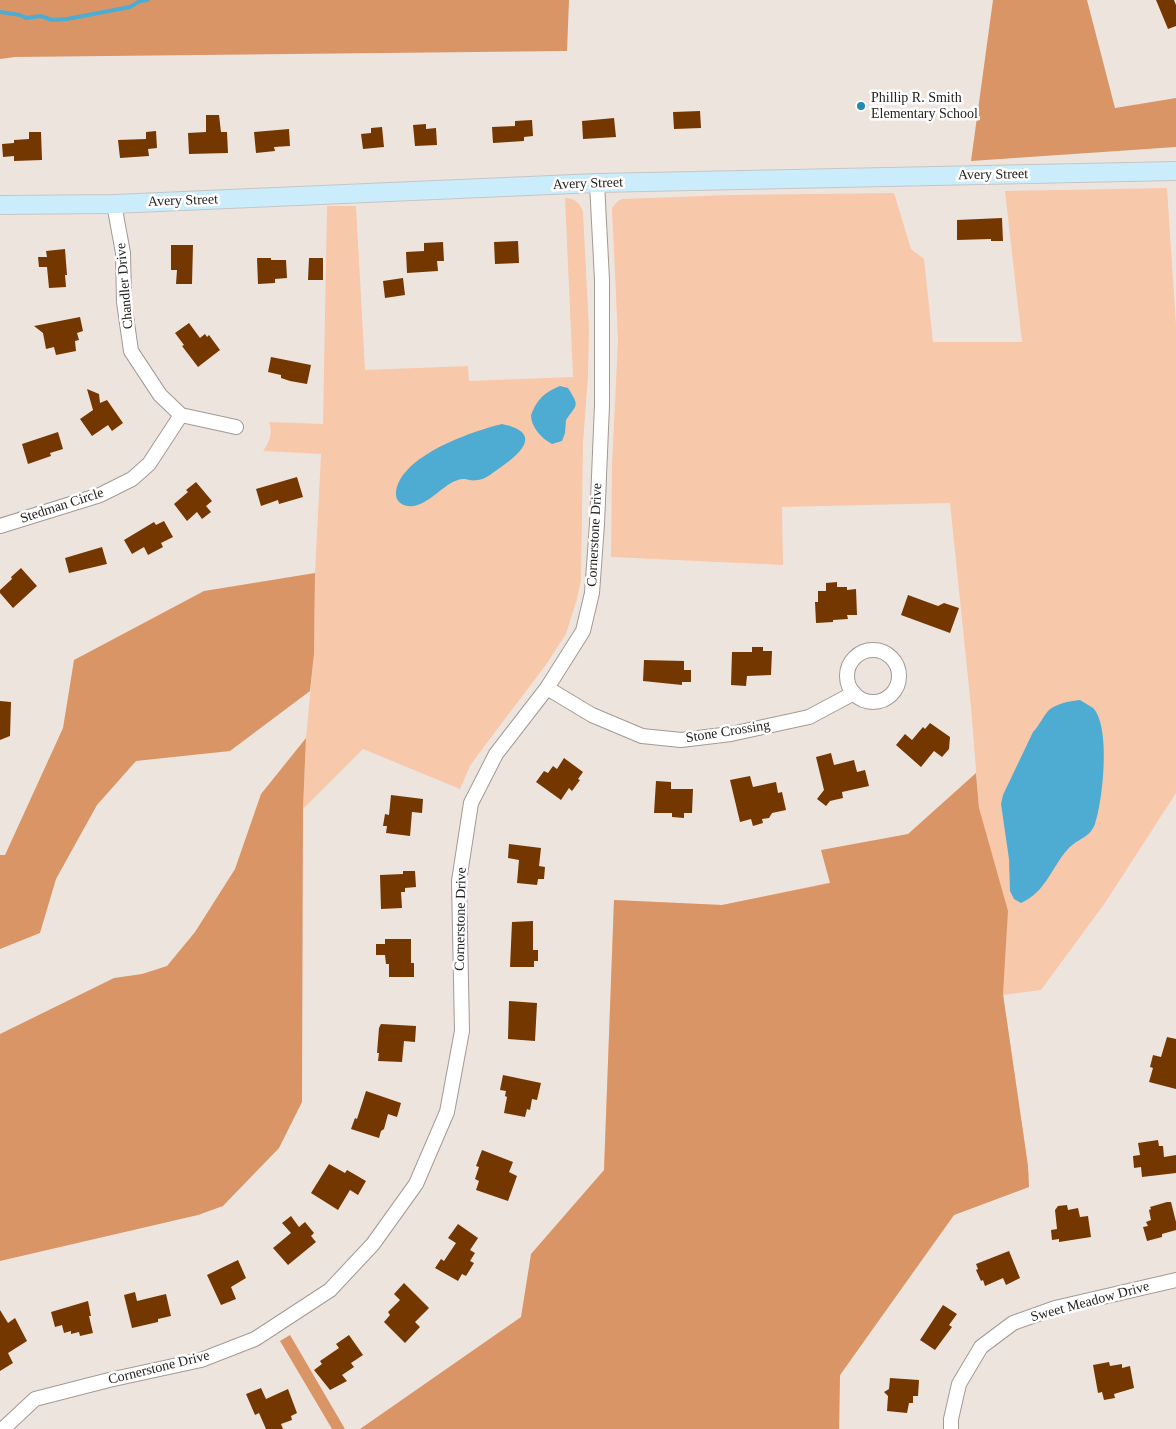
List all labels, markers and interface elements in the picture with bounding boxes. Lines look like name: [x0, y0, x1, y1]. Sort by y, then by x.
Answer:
place label: Phillip R. Smith Elementary School: [871, 90, 978, 122]
marker: Phillip R. Smith Elementary School: [855, 100, 867, 112]
street label: Avery Street: [958, 166, 1028, 184]
street label: Avery Street: [553, 174, 623, 194]
street label: Avery Street: [148, 191, 218, 211]
street label: Chandler Drive: [113, 242, 137, 330]
street label: Cornerstone Drive: [584, 483, 606, 587]
street label: Stedman Circle: [18, 485, 106, 527]
street label: Stone Crossing: [685, 717, 771, 747]
street label: Cornerstone Drive: [452, 867, 470, 971]
street label: Sweet Meadow Drive: [1029, 1278, 1151, 1326]
street label: Cornerstone Drive: [107, 1347, 211, 1389]

